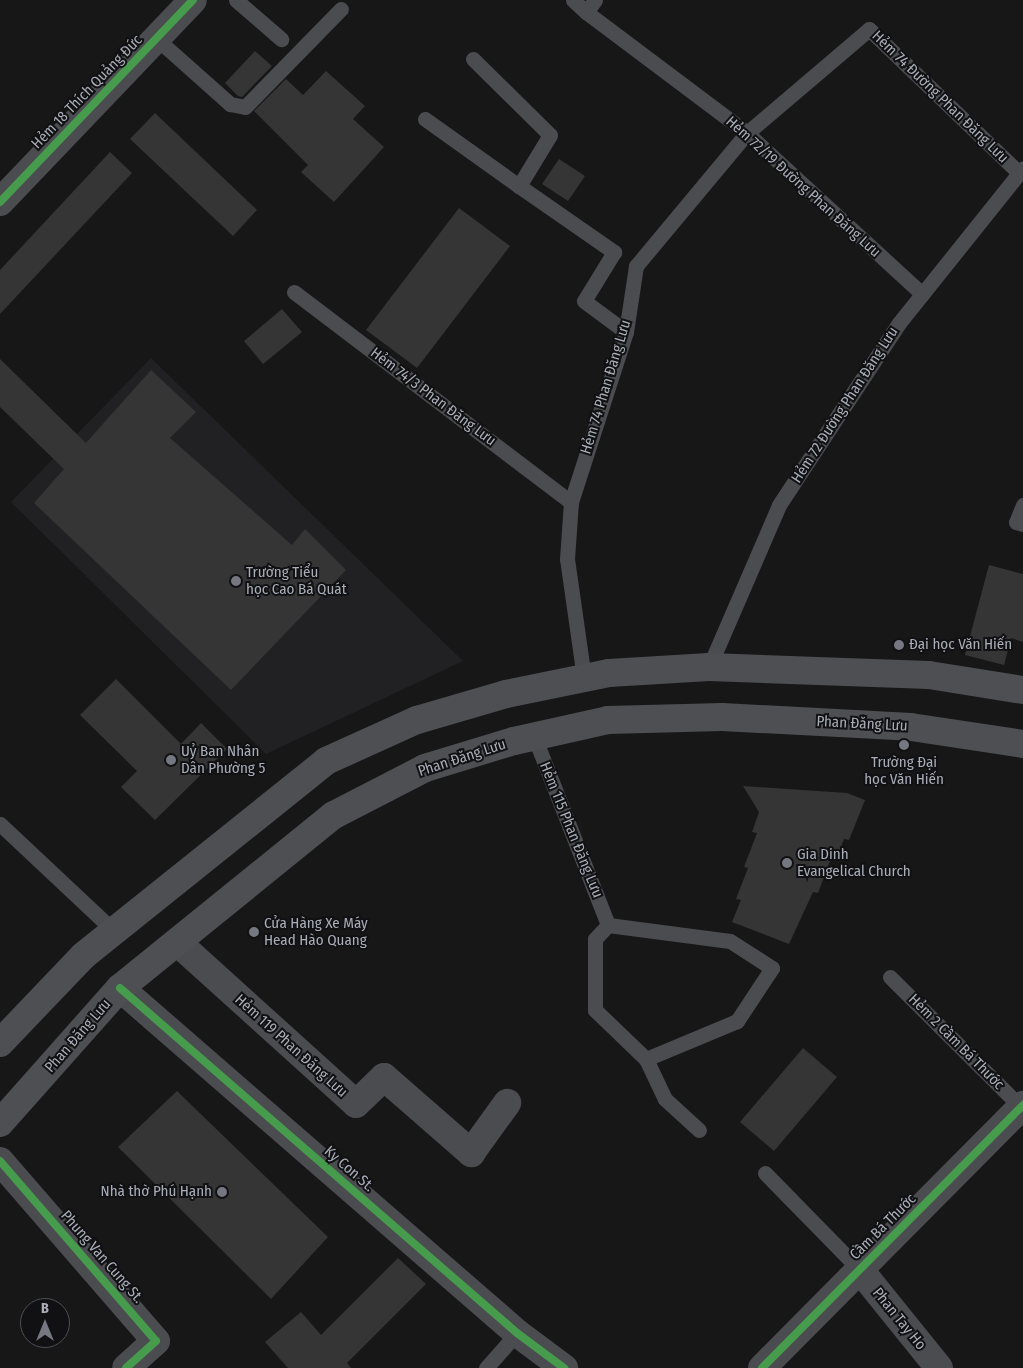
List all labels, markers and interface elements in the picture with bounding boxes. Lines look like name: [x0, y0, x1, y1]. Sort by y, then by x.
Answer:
street label: Hẻm 74 Đường Phan Đăng Lưu: [868, 27, 1012, 167]
street label: Hẻm 18 Thích Quảng Đức: [28, 31, 146, 153]
street label: Hẻm 72/19 Đường Phan Đăng Lưu: [722, 113, 884, 261]
street label: Hẻm 74 Phan Đăng Lưu: [577, 318, 635, 456]
street label: Hẻm 72 Đường Phan Đăng Lưu: [788, 324, 902, 486]
street label: Hẻm 74/3 Phan Đăng Lưu: [367, 344, 499, 450]
place label: Trường Tiểu học Cao Bá Quát: [246, 563, 347, 598]
marker: Trường Tiểu học Cao Bá Quát: [230, 575, 242, 587]
place label: Đại học Văn Hiến: [909, 636, 1012, 654]
marker: Đại học Văn Hiến: [893, 639, 905, 651]
street label: Phan Đăng Lưu: [816, 713, 908, 735]
street label: Phan Đăng Lưu: [416, 735, 508, 781]
marker: Trường Đại học Văn Hiến: [898, 739, 910, 751]
place label: Uỷ Ban Nhân Dân Phường 5: [181, 742, 265, 777]
place label: Trường Đại học Văn Hiến: [864, 753, 944, 788]
marker: Uỷ Ban Nhân Dân Phường 5: [165, 754, 177, 766]
street label: Hẻm 115 Phan Đăng Lưu: [536, 759, 606, 901]
place label: Gia Dinh Evangelical Church: [797, 845, 911, 880]
marker: Gia Dinh Evangelical Church: [781, 857, 793, 869]
place label: Cửa Hàng Xe Máy Head Hào Quang: [264, 914, 368, 949]
marker: Cửa Hàng Xe Máy Head Hào Quang: [248, 926, 260, 938]
street label: Hẻm 2 Cầm Bá Thước: [904, 990, 1008, 1094]
street label: Hẻm 119 Phan Đăng Lưu: [231, 991, 351, 1101]
street label: Phan Đăng Lưu: [41, 996, 115, 1076]
street label: Ky Con St.: [320, 1142, 378, 1196]
place label: Nhà thờ Phú Hạnh: [101, 1183, 212, 1201]
marker: Nhà thờ Phú Hạnh: [216, 1186, 228, 1198]
street label: Cầm Bá Thước: [846, 1190, 920, 1264]
street label: Phung Van Cung St.: [57, 1207, 147, 1307]
street label: Phan Tay Ho: [868, 1284, 930, 1354]
north arrow: [20, 1298, 70, 1348]
text: B: [41, 1300, 49, 1317]

